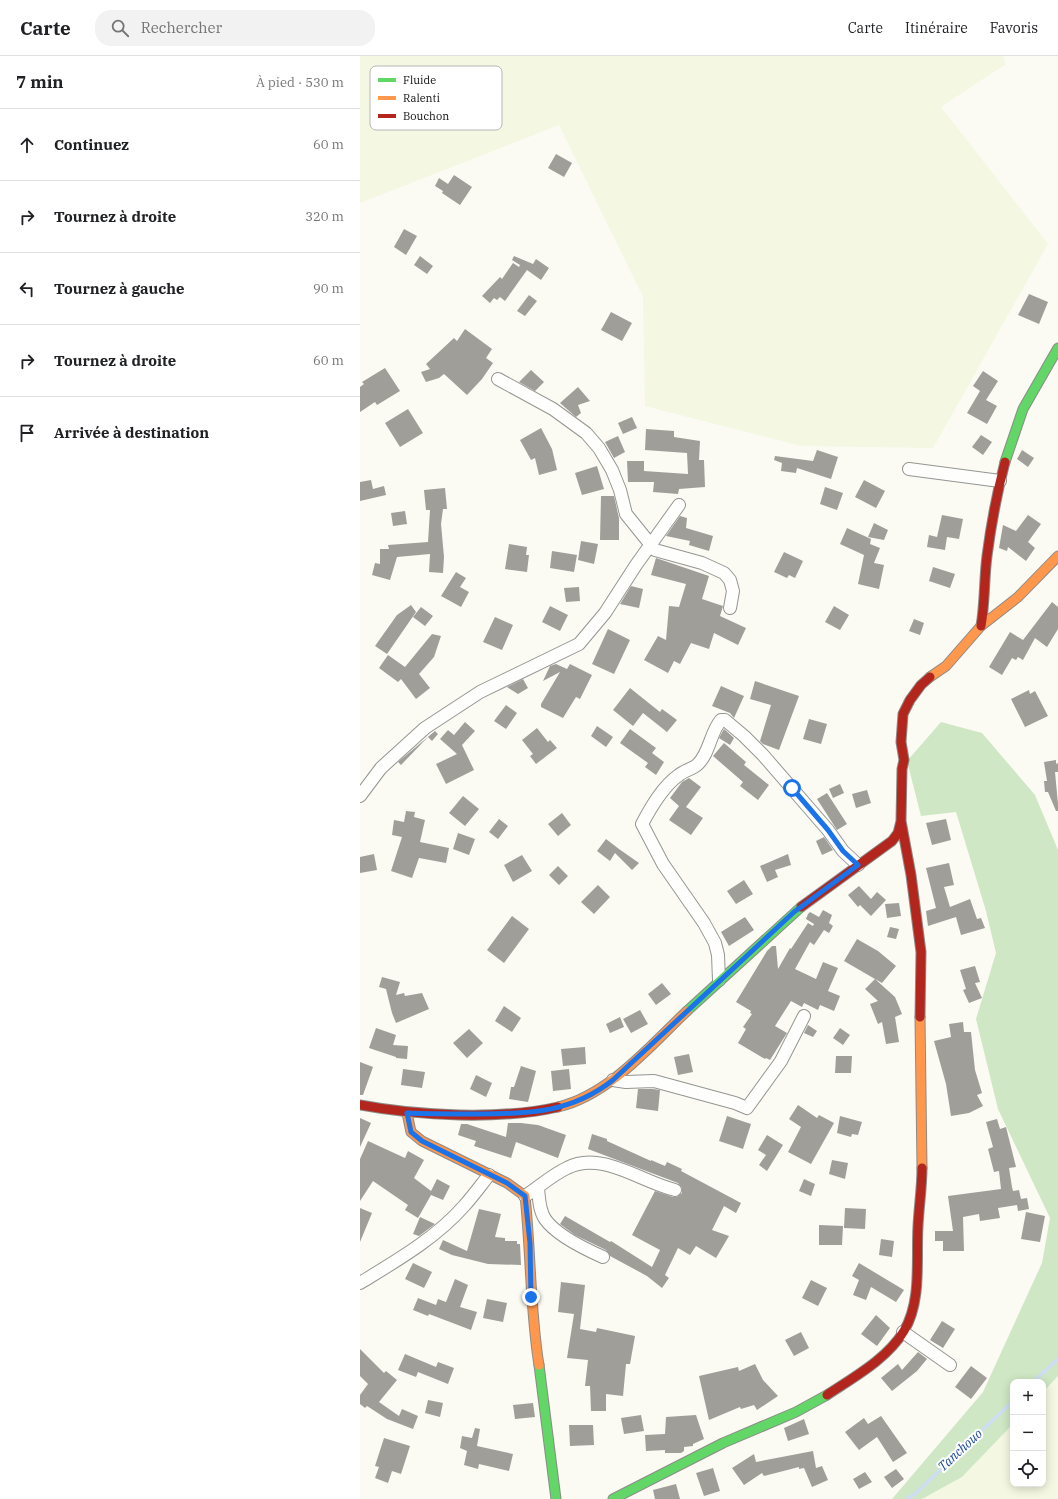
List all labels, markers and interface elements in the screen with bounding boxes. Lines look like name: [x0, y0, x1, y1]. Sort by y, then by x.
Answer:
search box: [95, 10, 375, 46]
text: Carte: [20, 16, 71, 40]
icon: search: [109, 17, 131, 39]
text: Rechercher: [141, 18, 222, 37]
text: Carte: [848, 19, 883, 37]
text: Itinéraire: [905, 19, 968, 37]
text: Favoris: [990, 19, 1038, 37]
legend: [370, 66, 502, 130]
text: 7 min: [16, 71, 64, 93]
text: Fluide: [403, 73, 436, 87]
text: À pied · 530 m: [256, 74, 344, 91]
text: Ralenti: [403, 91, 441, 105]
text: Bouchon: [403, 109, 449, 123]
icon: ahead: [16, 134, 38, 156]
text: Continuez: [54, 135, 129, 154]
text: 60 m: [313, 136, 344, 153]
icon: right: [16, 206, 38, 228]
text: Tournez à droite: [54, 207, 176, 226]
text: 320 m: [305, 208, 344, 225]
icon: left: [16, 278, 38, 300]
text: Tournez à gauche: [54, 279, 185, 298]
text: 90 m: [313, 280, 344, 297]
icon: right: [16, 350, 38, 372]
text: Tournez à droite: [54, 351, 176, 370]
text: 60 m: [313, 352, 344, 369]
icon: arrive: [16, 422, 38, 444]
text: Arrivée à destination: [54, 423, 209, 442]
route start: [783, 779, 801, 797]
route end: [522, 1288, 540, 1306]
map controls: [1010, 1379, 1046, 1487]
button: +: [1010, 1379, 1046, 1415]
button: −: [1010, 1415, 1046, 1451]
water label: Tanchouo: [934, 1425, 986, 1475]
button: locate: [1010, 1451, 1046, 1487]

